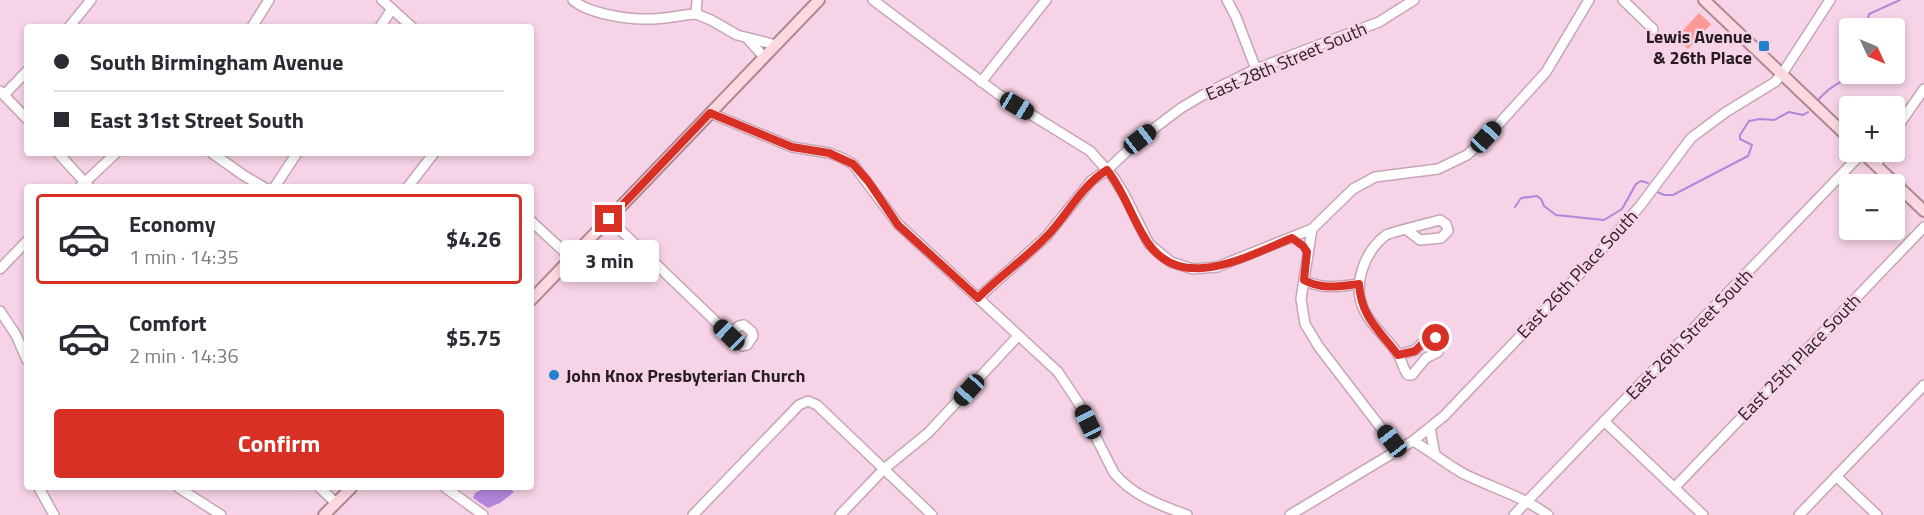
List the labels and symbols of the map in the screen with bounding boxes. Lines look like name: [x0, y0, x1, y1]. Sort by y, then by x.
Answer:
street label: East 28th Street South: [1201, 15, 1371, 107]
north arrow: [1839, 18, 1905, 84]
place label: Lewis Avenue & 26th Place: [1646, 23, 1752, 71]
marker: Lewis Avenue & 26th Place: [1757, 39, 1771, 53]
car: [997, 89, 1037, 123]
car: [1467, 118, 1505, 156]
car: [1120, 121, 1160, 157]
street label: East 26th Place South: [1510, 204, 1644, 344]
route end: [595, 205, 622, 232]
callout: 3 min: [560, 240, 658, 282]
street label: East 26th Street South: [1619, 262, 1759, 406]
street label: East 25th Place South: [1731, 287, 1867, 427]
car: [710, 316, 748, 354]
route start: [1422, 324, 1449, 351]
place label: John Knox Presbyterian Church: [566, 362, 805, 389]
marker: John Knox Presbyterian Church: [547, 368, 561, 382]
car: [950, 371, 988, 409]
car: [1072, 402, 1104, 442]
car: [1374, 421, 1410, 461]

